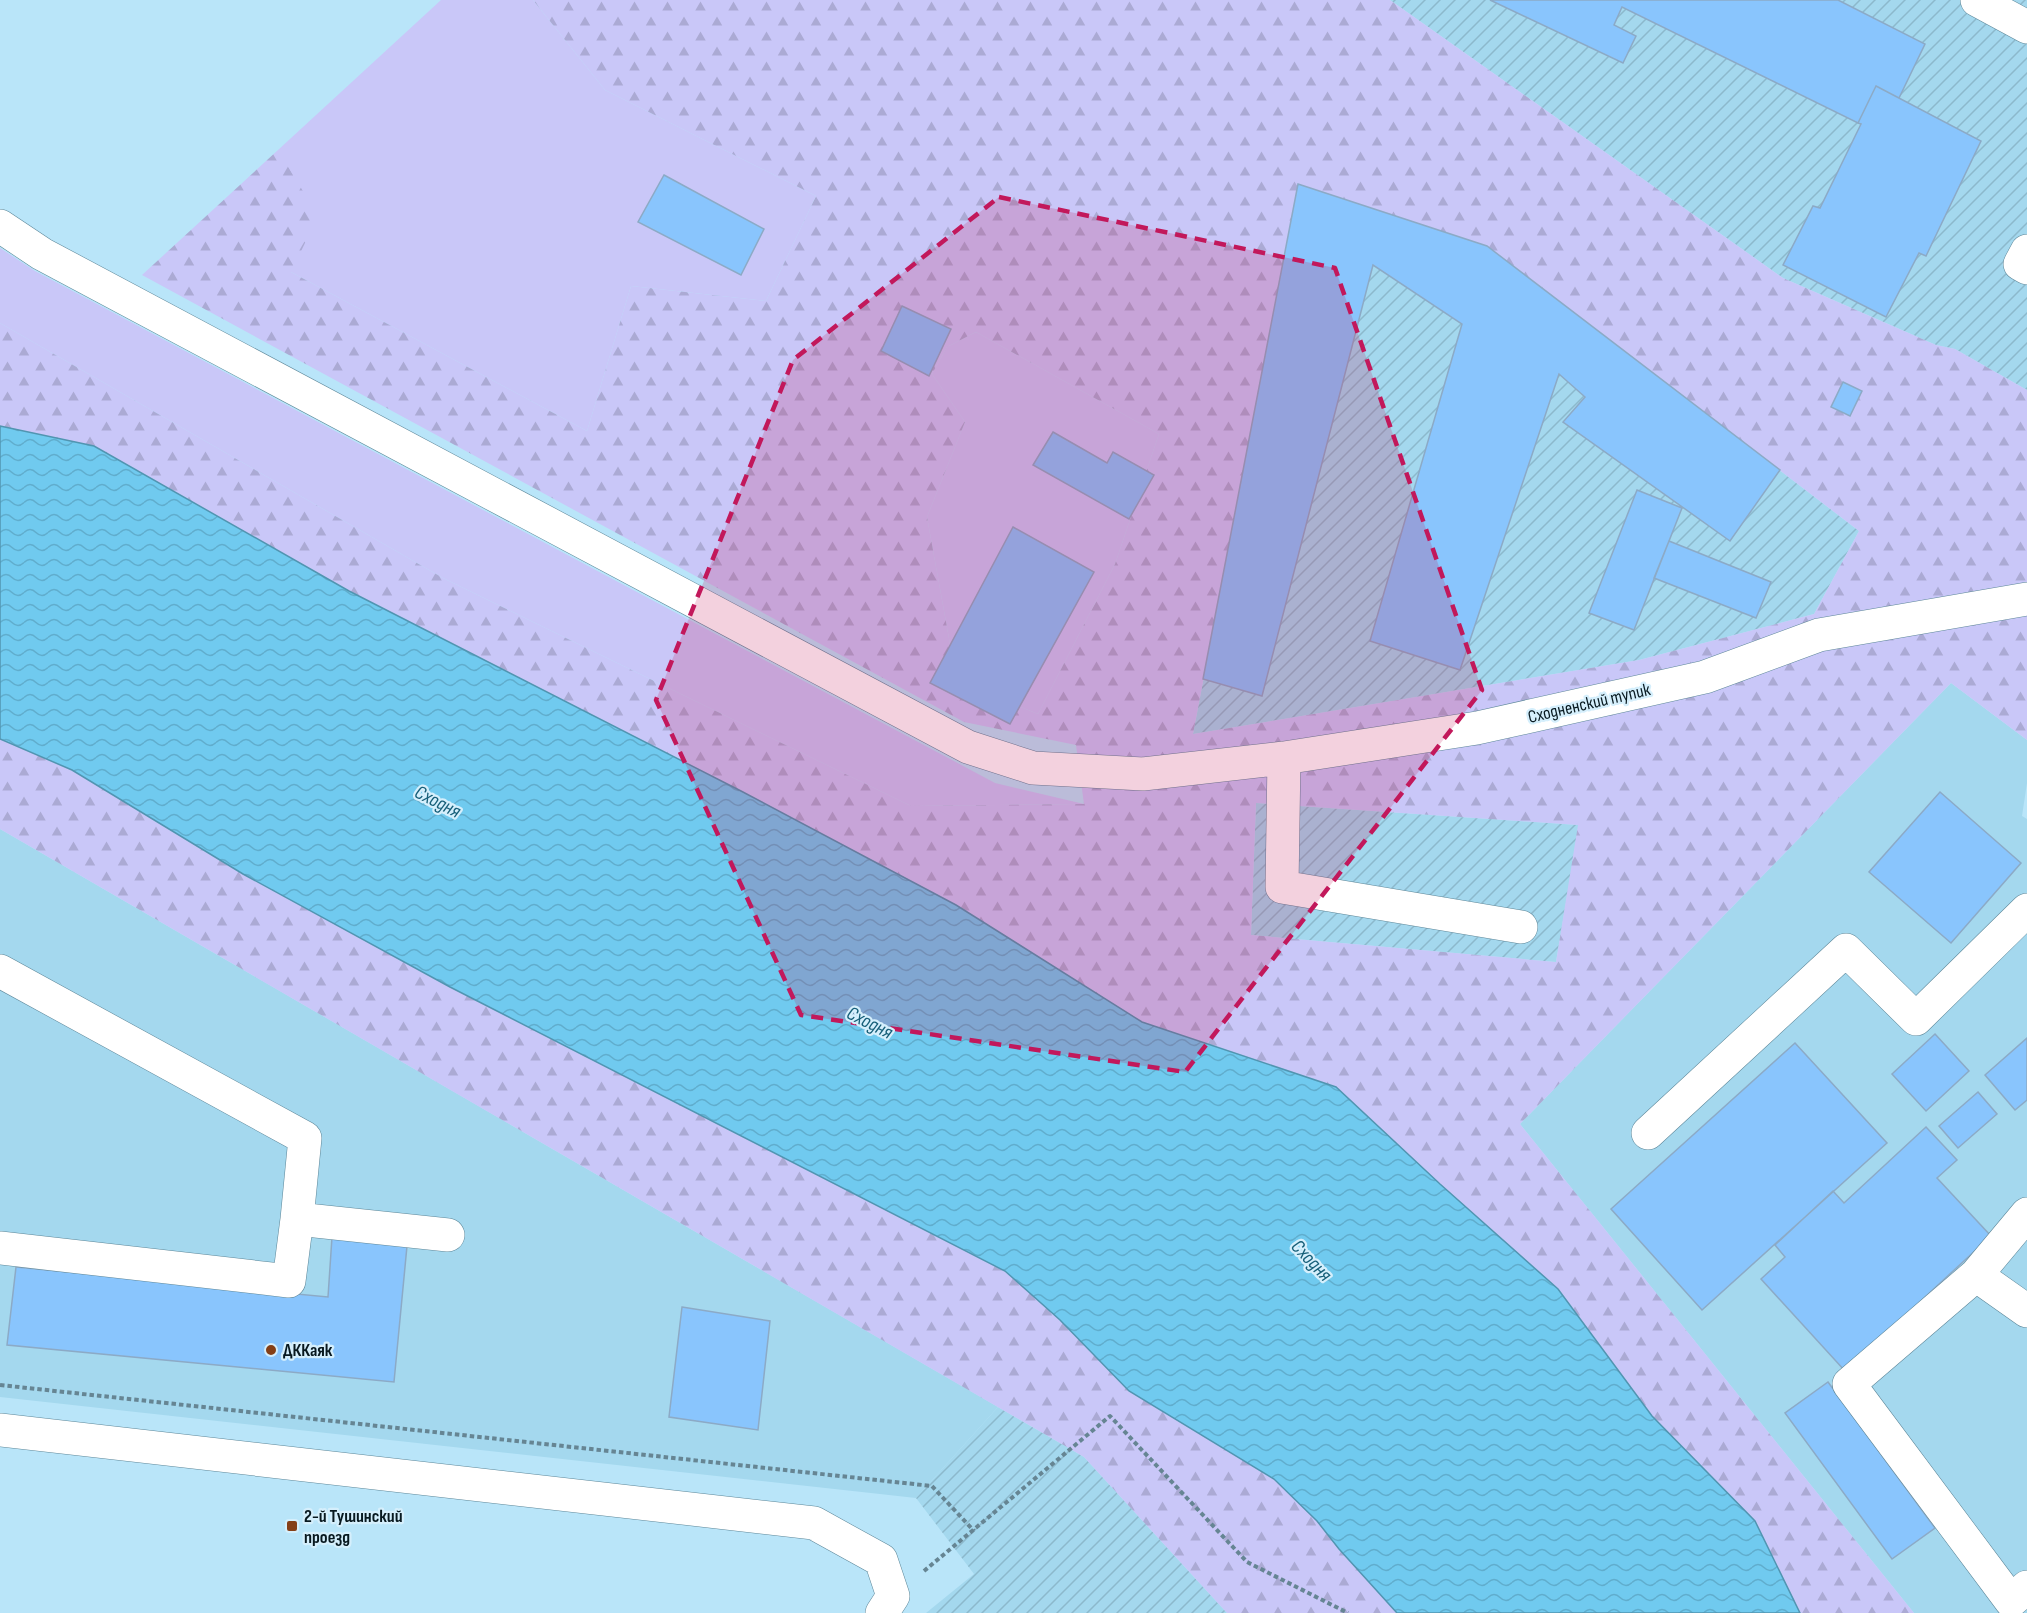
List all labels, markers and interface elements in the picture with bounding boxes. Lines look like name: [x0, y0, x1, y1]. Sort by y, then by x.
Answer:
street label: Сходненский тупик: [1526, 679, 1652, 728]
water label: Сходня: [410, 780, 465, 824]
water label: Сходня: [842, 1001, 897, 1045]
water label: Сходня: [1286, 1235, 1337, 1287]
place label: ДККаяк: [283, 1340, 333, 1361]
marker: ДККаяк: [264, 1343, 278, 1357]
place label: 2-й Тушинский проезд: [304, 1506, 403, 1548]
marker: 2-й Тушинский проезд: [285, 1519, 299, 1533]

